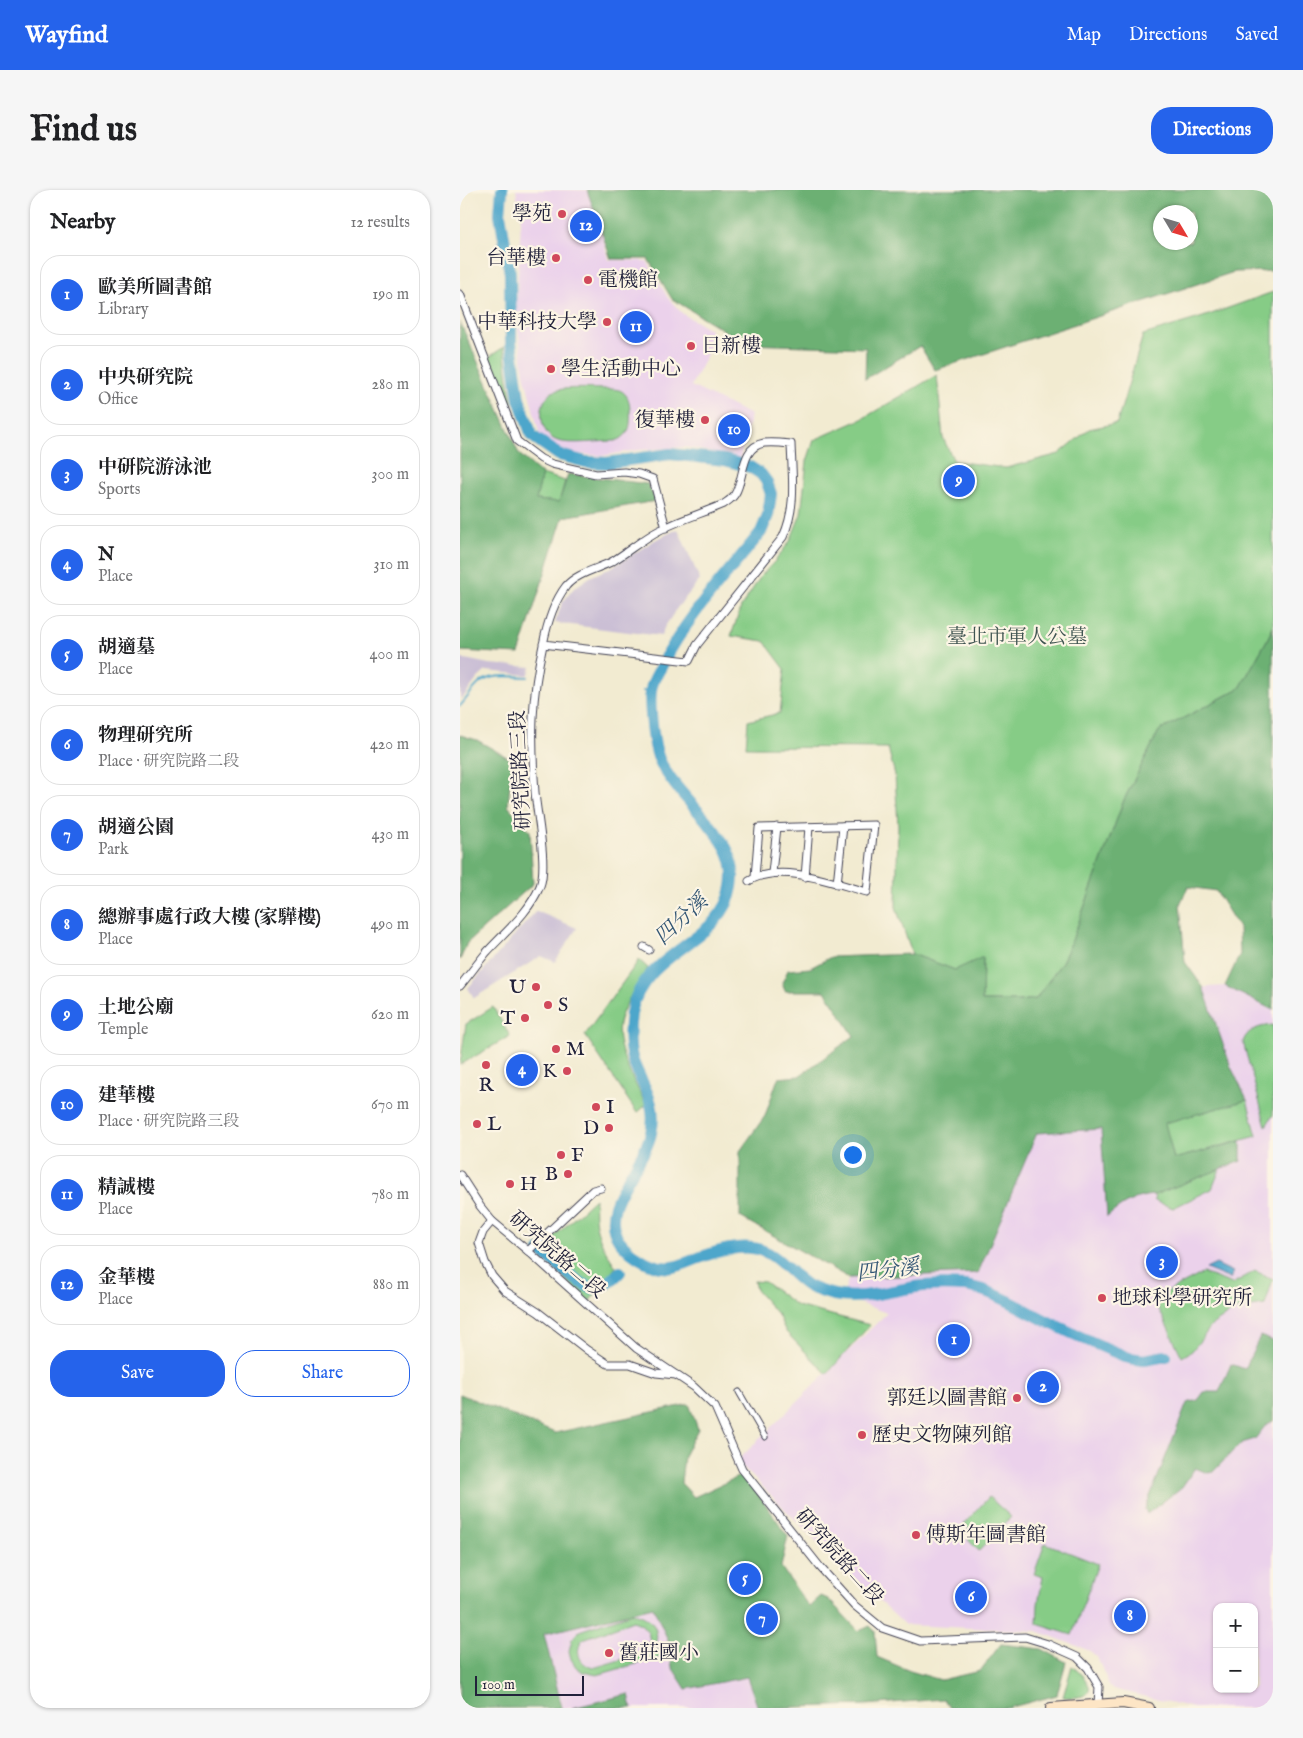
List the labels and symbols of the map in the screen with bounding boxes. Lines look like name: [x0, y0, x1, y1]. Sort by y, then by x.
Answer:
place label: 學苑: [512, 202, 552, 227]
north arrow: [1153, 205, 1198, 250]
pin: 12: [570, 207, 602, 245]
marker: 學苑: [556, 208, 568, 220]
place label: 台華樓: [486, 246, 546, 271]
marker: 台華樓: [550, 252, 562, 264]
place label: 電機館: [598, 268, 658, 293]
marker: 電機館: [582, 274, 594, 286]
pin: 11: [620, 308, 652, 346]
place label: 中華科技大學: [477, 310, 597, 335]
marker: 中華科技大學: [601, 316, 613, 328]
place label: 日新樓: [701, 334, 761, 359]
marker: 日新樓: [685, 340, 697, 352]
place label: 學生活動中心: [561, 357, 681, 382]
marker: 學生活動中心: [545, 363, 557, 375]
place label: 復華樓: [635, 408, 695, 433]
pin: 10: [718, 411, 750, 449]
marker: 復華樓: [699, 414, 711, 426]
pin: 9: [943, 462, 975, 500]
park label: 臺北市軍人公墓: [947, 625, 1087, 650]
street label: 研究院路三段: [505, 709, 537, 831]
water label: 四分溪: [650, 887, 716, 951]
place label: U: [509, 975, 527, 1000]
marker: U: [530, 981, 542, 993]
place label: S: [558, 993, 568, 1018]
marker: S: [542, 999, 554, 1011]
place label: T: [500, 1006, 515, 1031]
marker: T: [519, 1012, 531, 1024]
place label: M: [566, 1037, 585, 1062]
marker: M: [550, 1043, 562, 1055]
pin: 4: [506, 1051, 538, 1089]
marker: R: [480, 1059, 492, 1071]
place label: K: [543, 1059, 558, 1084]
marker: K: [561, 1065, 573, 1077]
place label: R: [478, 1073, 494, 1098]
place label: I: [606, 1095, 615, 1120]
marker: I: [590, 1101, 602, 1113]
place label: L: [487, 1112, 502, 1137]
place label: D: [583, 1116, 599, 1141]
marker: L: [471, 1118, 483, 1130]
marker: D: [603, 1122, 615, 1134]
your location: [840, 1142, 866, 1168]
place label: F: [571, 1143, 584, 1168]
marker: F: [555, 1149, 567, 1161]
place label: B: [545, 1162, 558, 1187]
marker: B: [562, 1168, 574, 1180]
place label: H: [520, 1172, 537, 1197]
marker: H: [504, 1178, 516, 1190]
street label: 研究院路二段: [504, 1206, 610, 1304]
pin: 3: [1146, 1243, 1178, 1281]
water label: 四分溪: [855, 1254, 923, 1288]
place label: 地球科學研究所: [1112, 1286, 1252, 1311]
marker: 地球科學研究所: [1096, 1292, 1108, 1304]
pin: 1: [938, 1321, 970, 1359]
pin: 2: [1027, 1368, 1059, 1406]
place label: 郭廷以圖書館: [887, 1386, 1007, 1411]
marker: 郭廷以圖書館: [1011, 1392, 1023, 1404]
place label: 歷史文物陳列館: [872, 1423, 1012, 1448]
marker: 歷史文物陳列館: [856, 1429, 868, 1441]
street label: 研究院路二段: [790, 1504, 888, 1610]
place label: 傅斯年圖書館: [926, 1523, 1046, 1548]
marker: 傅斯年圖書館: [910, 1529, 922, 1541]
pin: 5: [729, 1560, 761, 1598]
pin: 6: [955, 1578, 987, 1616]
pin: 8: [1114, 1597, 1146, 1635]
pin: 7: [746, 1600, 778, 1638]
place label: 舊莊國小: [619, 1641, 699, 1666]
marker: 舊莊國小: [603, 1647, 615, 1659]
scale bar: [475, 1673, 584, 1696]

